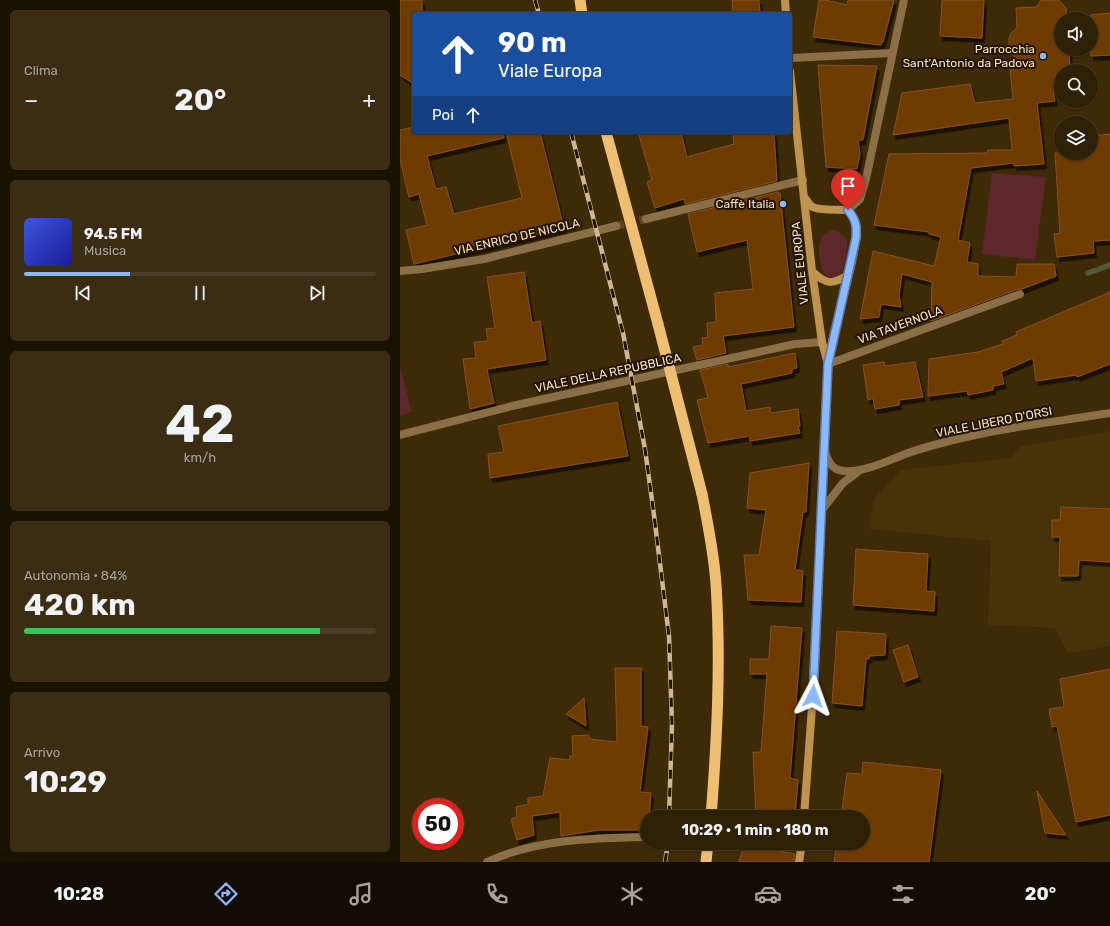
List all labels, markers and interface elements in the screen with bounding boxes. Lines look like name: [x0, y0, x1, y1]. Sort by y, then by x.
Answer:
map controls: [1054, 12, 1098, 160]
button: sound: [1054, 12, 1098, 56]
text: 90 m: [498, 26, 567, 59]
icon: ahead: [432, 28, 484, 80]
place label: Parrocchia Sant'Antonio da Padova: [903, 42, 1035, 70]
marker: Parrocchia Sant'Antonio da Padova: [1038, 51, 1048, 61]
text: Viale Europa: [498, 60, 602, 82]
text: Clima: [24, 63, 58, 78]
button: search: [1054, 64, 1098, 108]
text: 20°: [174, 82, 226, 118]
text: −: [24, 87, 38, 114]
text: +: [362, 87, 376, 114]
icon: ahead: [462, 104, 484, 126]
text: Poi: [432, 106, 454, 124]
button: layers: [1054, 116, 1098, 160]
pin: [831, 169, 865, 210]
icon: arrive: [837, 175, 859, 197]
place label: Caffè Italia: [716, 197, 775, 211]
marker: Caffè Italia: [778, 199, 788, 209]
street label: VIA ENRICO DE NICOLA: [453, 216, 581, 258]
street label: VIALE EUROPA: [789, 221, 811, 305]
text: 94.5 FM: [84, 225, 143, 243]
text: Musica: [84, 243, 126, 258]
icon: previous: [72, 282, 94, 304]
icon: pause: [189, 282, 211, 304]
icon: next: [306, 282, 328, 304]
street label: VIA TAVERNOLA: [856, 303, 944, 347]
street label: VIALE DELLA REPUBBLICA: [534, 351, 682, 395]
text: 42: [165, 393, 235, 455]
street label: VIALE LIBERO D'ORSI: [935, 404, 1053, 440]
text: km/h: [184, 450, 216, 465]
text: Autonomia · 84%: [24, 568, 127, 583]
text: 420 km: [24, 587, 136, 623]
position arrow: [792, 675, 834, 717]
text: Arrivo: [24, 745, 60, 760]
text: 10:29: [24, 764, 107, 800]
speed limit sign: 50: [412, 798, 464, 850]
text: 10:29 · 1 min · 180 m: [681, 821, 829, 839]
icon: directions: [212, 880, 240, 908]
icon: music: [347, 880, 375, 908]
icon: phone: [483, 880, 511, 908]
icon: climate: [618, 880, 646, 908]
icon: car: [754, 880, 782, 908]
icon: filters: [889, 880, 917, 908]
text: 10:28: [54, 883, 104, 905]
text: 20°: [1025, 883, 1056, 905]

